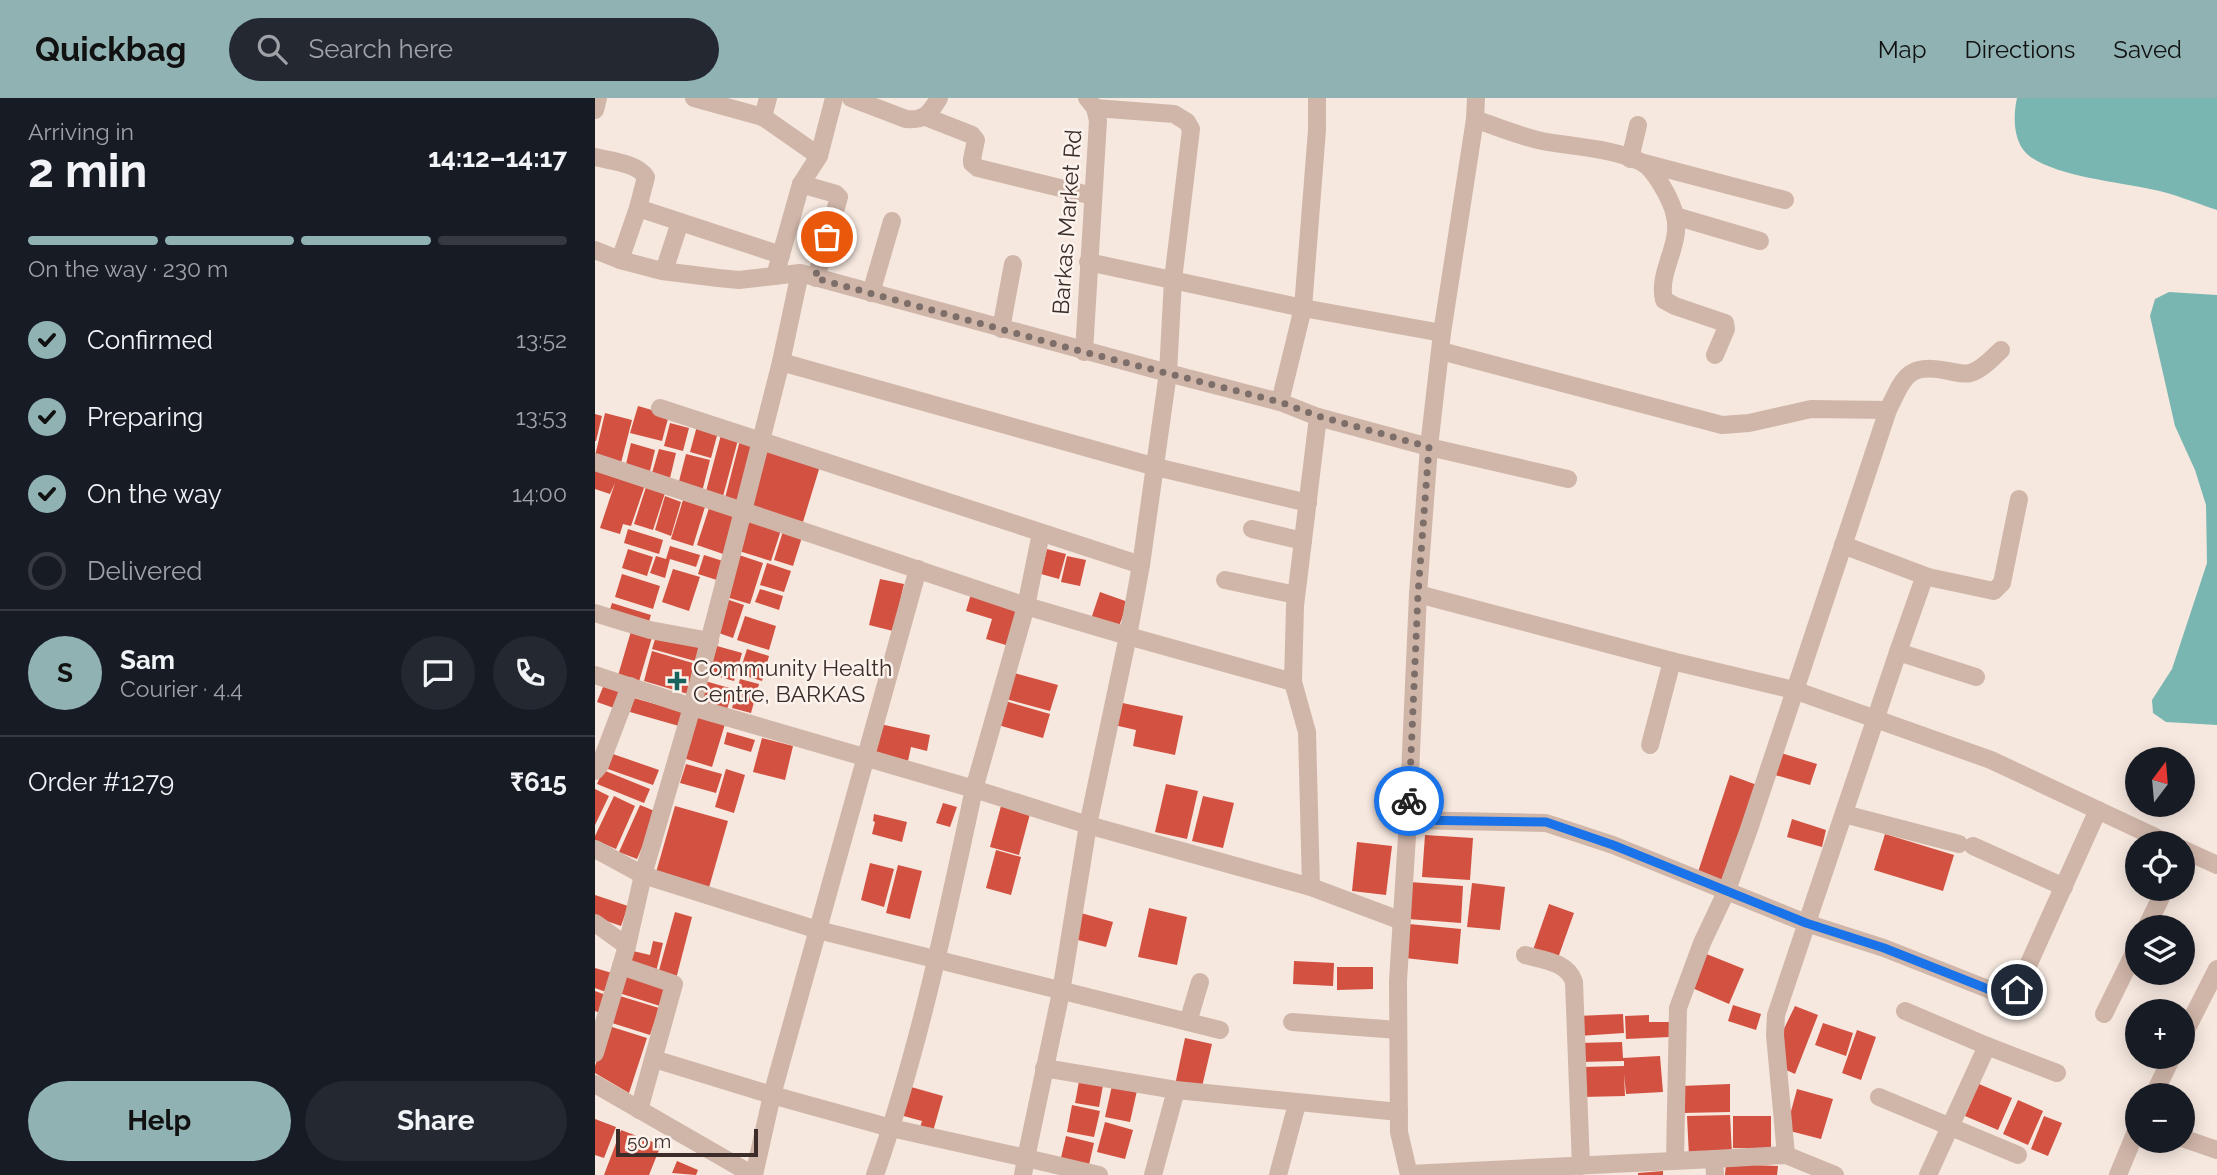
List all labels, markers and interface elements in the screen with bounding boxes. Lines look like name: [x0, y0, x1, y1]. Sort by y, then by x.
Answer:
search box: [229, 18, 719, 81]
text: Quickbag: [35, 30, 187, 69]
icon: search: [253, 30, 291, 68]
text: Search here: [309, 34, 453, 64]
text: Map: [1878, 35, 1927, 64]
text: Directions: [1965, 35, 2075, 64]
text: Saved: [2113, 35, 2182, 64]
text: Arriving in: [28, 118, 134, 145]
street label: Barkas Market Rd: [1047, 128, 1086, 316]
text: 14:12–14:17: [428, 143, 567, 173]
text: 2 min: [28, 144, 147, 198]
pin: [797, 207, 857, 267]
icon: bag: [808, 218, 846, 256]
text: On the way · 230 m: [28, 255, 228, 282]
icon: check: [28, 321, 66, 359]
text: Confirmed: [87, 325, 213, 355]
text: 13:52: [516, 326, 567, 353]
icon: check: [28, 398, 66, 436]
text: Preparing: [87, 402, 203, 432]
text: 13:53: [516, 403, 567, 430]
icon: check: [28, 475, 66, 513]
text: On the way: [87, 479, 222, 509]
text: 14:00: [512, 480, 567, 507]
text: Delivered: [87, 556, 202, 586]
button: chat: [401, 636, 475, 710]
button: phone: [493, 636, 567, 710]
text: Sam: [120, 645, 175, 675]
place label: Community Health Centre, BARKAS: [693, 654, 892, 707]
text: S: [57, 658, 73, 688]
marker: Community Health Centre, BARKAS: [667, 671, 687, 691]
text: Courier · 4.4: [120, 675, 243, 702]
north arrow: [2125, 747, 2195, 817]
map controls: [2125, 747, 2195, 1153]
courier: [1374, 766, 1444, 836]
text: Order #1279: [28, 767, 174, 797]
text: ₹615: [510, 767, 567, 797]
icon: bike: [1390, 782, 1428, 820]
button: locate: [2125, 831, 2195, 901]
button: layers: [2125, 915, 2195, 985]
pin: [1987, 960, 2047, 1020]
icon: home: [1998, 971, 2036, 1009]
button: +: [2125, 999, 2195, 1069]
button: Help: [28, 1081, 291, 1161]
button: Share: [305, 1081, 567, 1161]
button: −: [2125, 1083, 2195, 1153]
scale bar: [616, 1126, 758, 1158]
text: 50 m: [627, 1130, 671, 1152]

